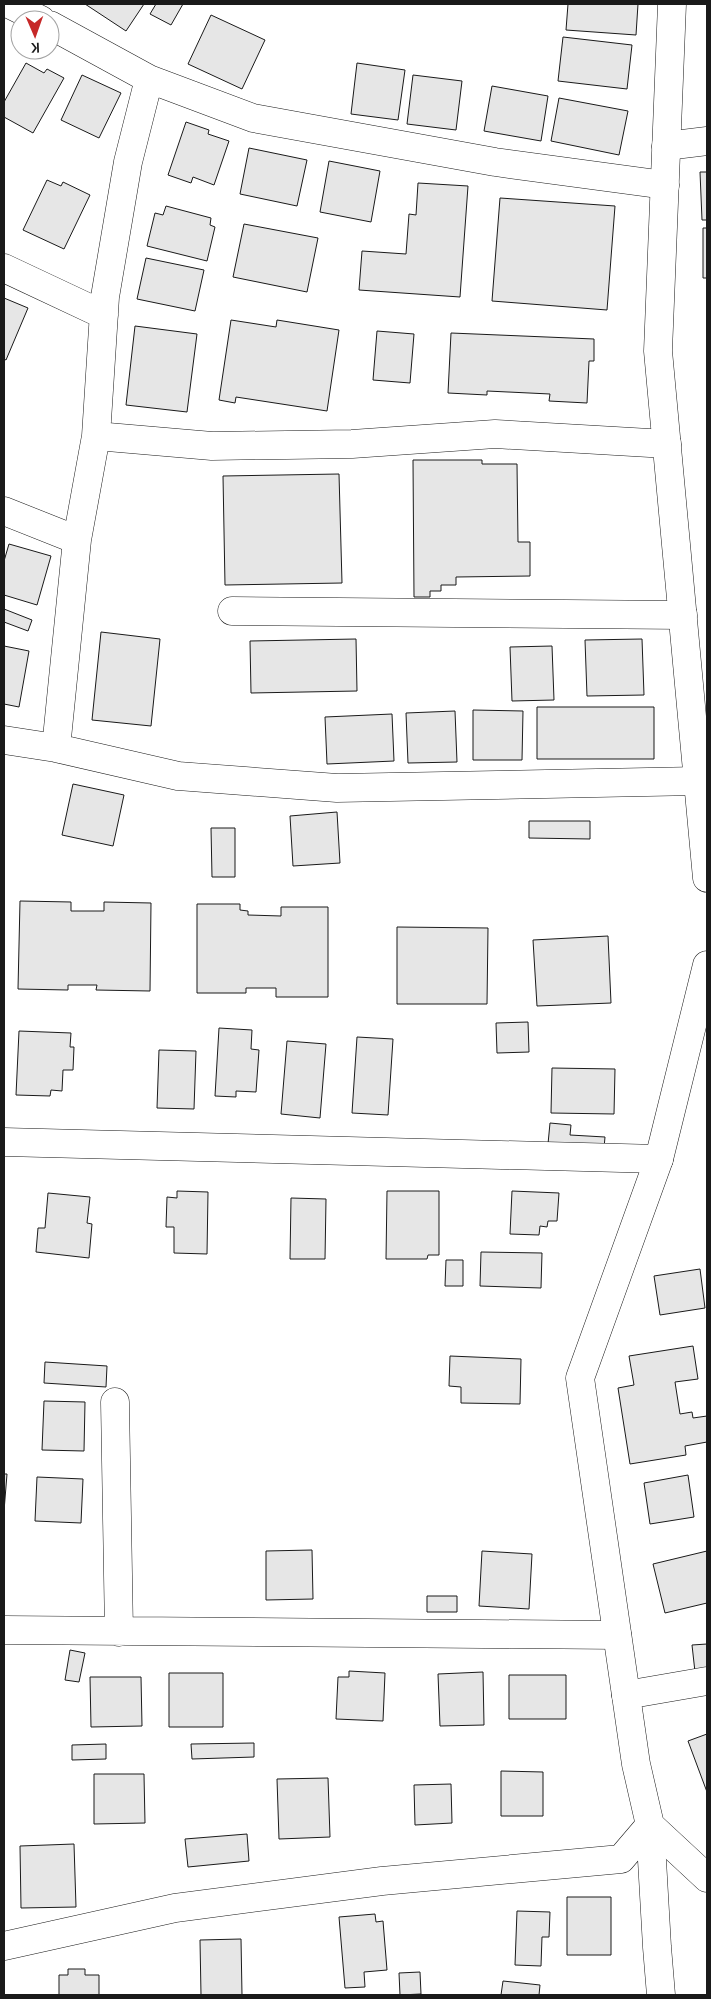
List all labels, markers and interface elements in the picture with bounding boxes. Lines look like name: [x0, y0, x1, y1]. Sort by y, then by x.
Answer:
north arrow: [10, 10, 60, 60]
text: K: [31, 39, 40, 57]

